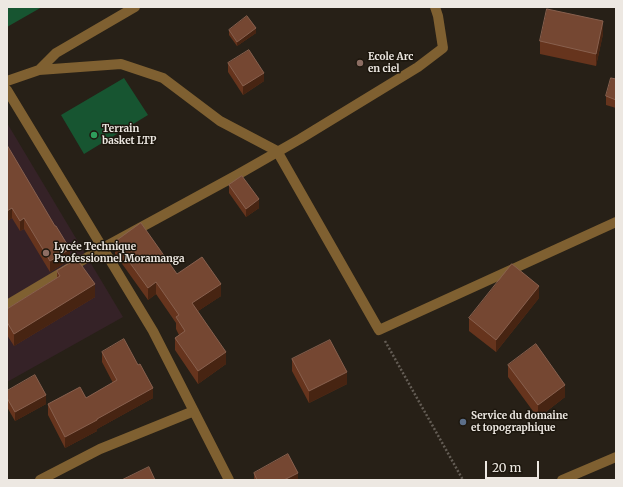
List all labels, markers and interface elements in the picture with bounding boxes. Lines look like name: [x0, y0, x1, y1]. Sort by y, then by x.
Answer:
place label: Ecole Arc en ciel: [368, 51, 413, 74]
marker: Ecole Arc en ciel: [355, 58, 365, 68]
place label: Terrain basket LTP: [102, 123, 156, 146]
marker: Terrain basket LTP: [89, 130, 99, 140]
place label: Lycée Technique Professionnel Moramanga: [54, 241, 185, 264]
marker: Lycée Technique Professionnel Moramanga: [41, 248, 51, 258]
place label: Service du domaine et topographique: [471, 410, 568, 434]
marker: Service du domaine et topographique: [458, 417, 468, 427]
scale bar: [487, 453, 541, 479]
text: 20 m: [492, 460, 521, 475]

